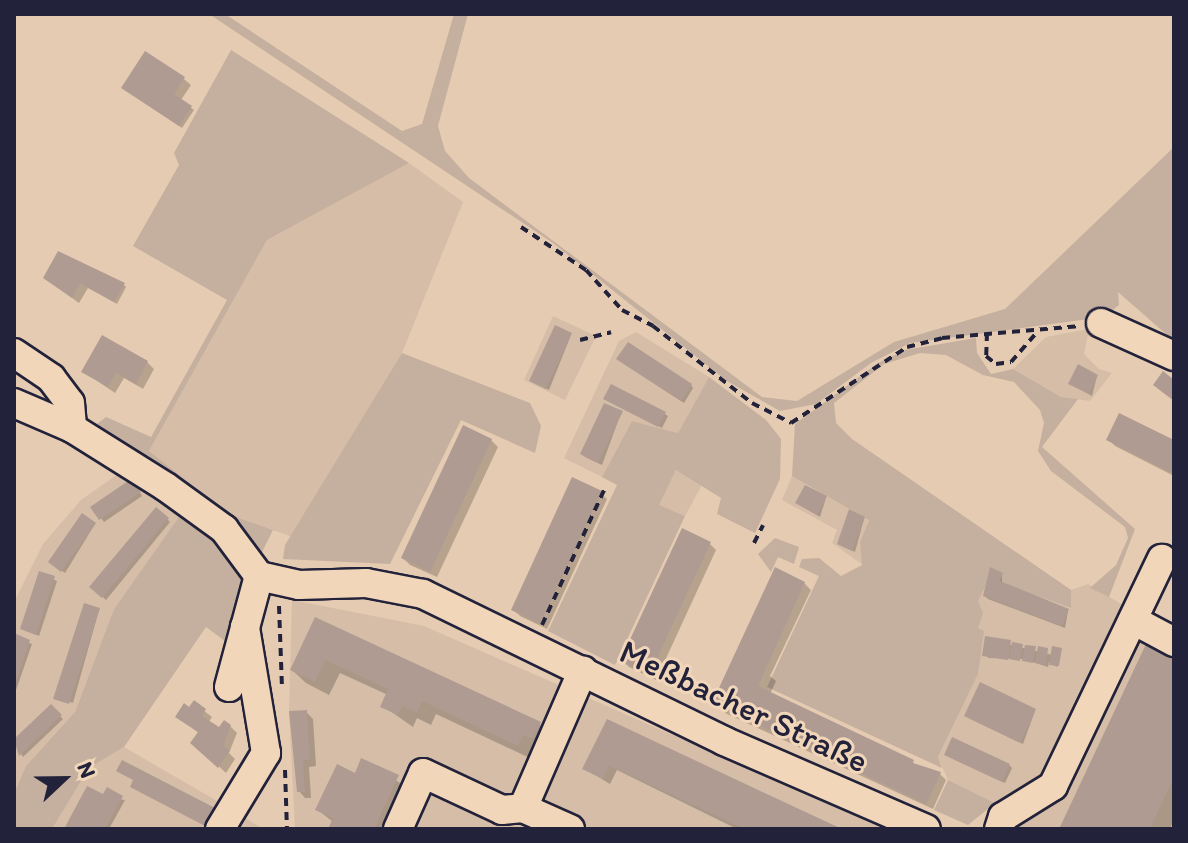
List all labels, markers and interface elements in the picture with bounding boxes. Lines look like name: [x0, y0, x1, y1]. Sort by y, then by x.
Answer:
street label: Meßbacher Straße: [614, 631, 874, 781]
north arrow: [24, 739, 104, 819]
text: N: [71, 758, 102, 782]

